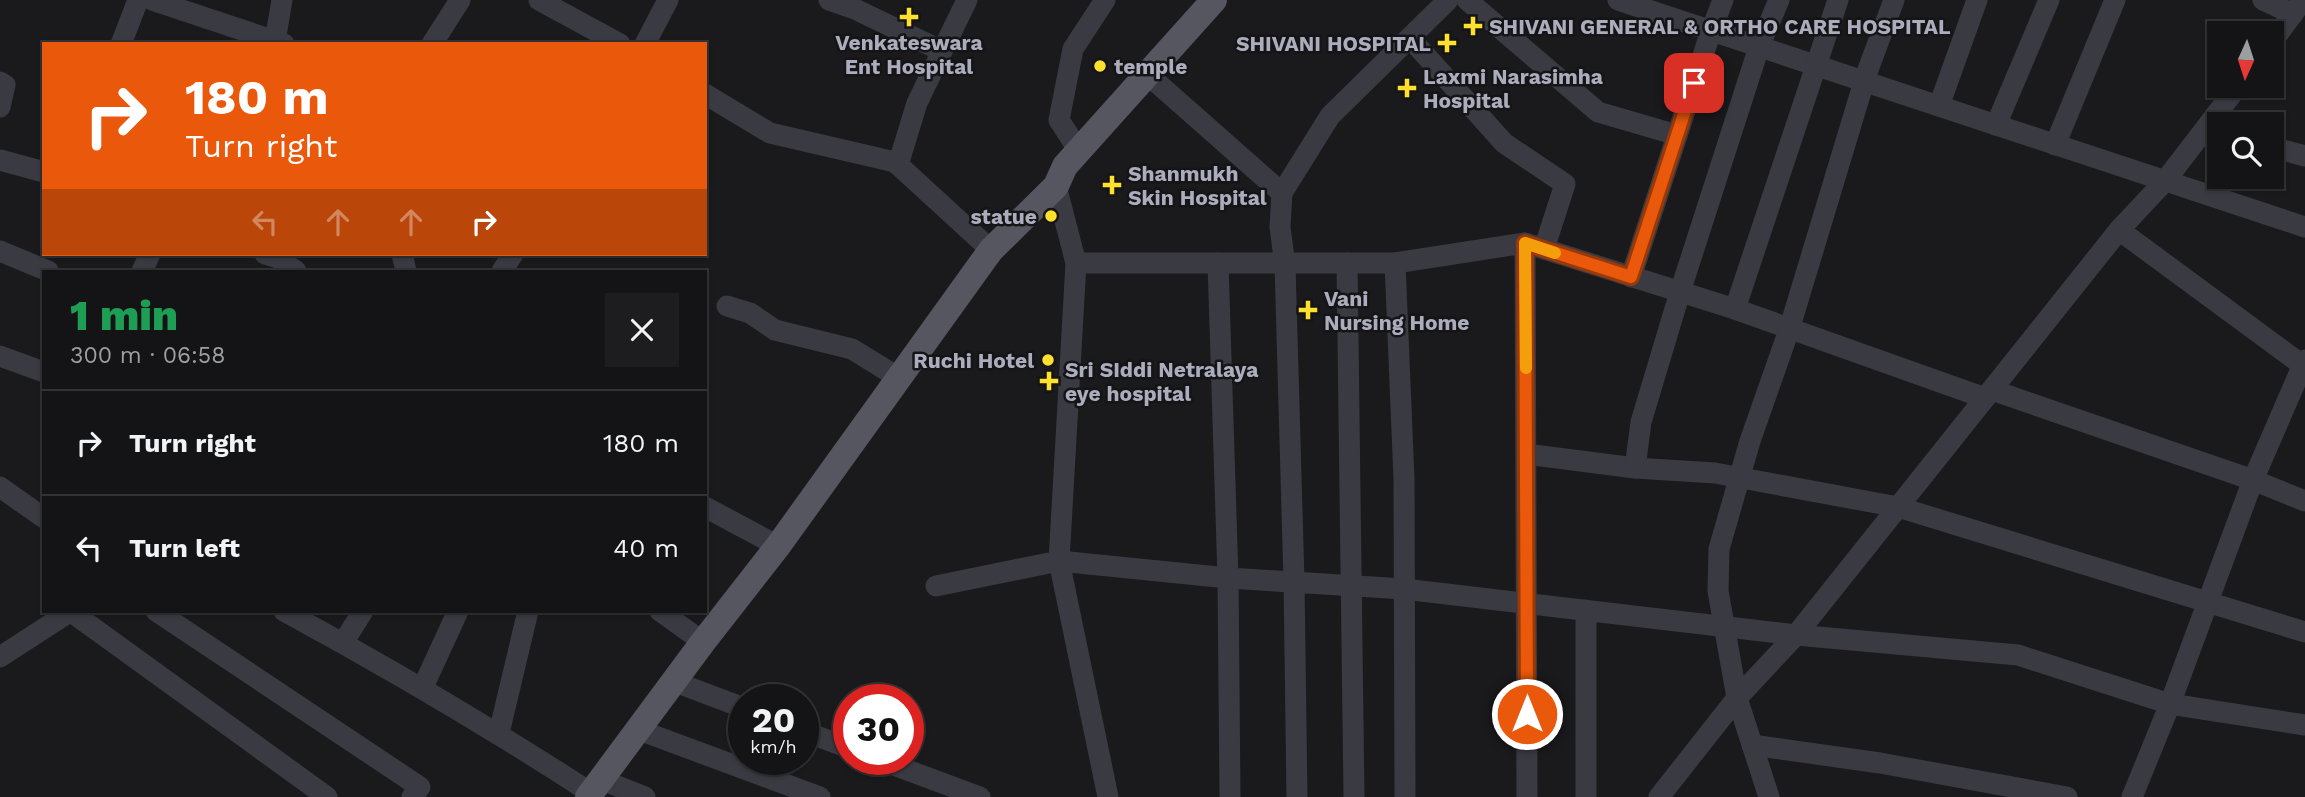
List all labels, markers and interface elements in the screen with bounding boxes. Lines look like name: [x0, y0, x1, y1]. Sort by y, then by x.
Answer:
marker: Venkateswara Ent Hospital: [899, 7, 919, 27]
place label: SHIVANI GENERAL & ORTHO CARE HOSPITAL: [1489, 14, 1951, 39]
marker: SHIVANI GENERAL & ORTHO CARE HOSPITAL: [1463, 16, 1483, 36]
north arrow: [2207, 21, 2284, 98]
map controls: [2207, 21, 2284, 189]
place label: Venkateswara Ent Hospital: [835, 30, 983, 79]
place label: SHIVANI HOSPITAL: [1236, 31, 1431, 56]
marker: SHIVANI HOSPITAL: [1437, 33, 1457, 53]
pin: [1664, 53, 1724, 113]
place label: temple: [1114, 54, 1187, 79]
marker: temple: [1092, 58, 1108, 74]
place label: Laxmi Narasimha Hospital: [1423, 64, 1604, 113]
icon: arrive: [1675, 64, 1713, 102]
text: 180 m: [185, 68, 329, 126]
icon: right: [70, 70, 161, 161]
marker: Laxmi Narasimha Hospital: [1397, 78, 1417, 98]
button: search: [2207, 112, 2284, 189]
text: Turn right: [185, 127, 337, 165]
place label: Shanmukh Skin Hospital: [1128, 161, 1267, 210]
marker: Shanmukh Skin Hospital: [1102, 175, 1122, 195]
icon: left: [246, 203, 284, 241]
icon: ahead: [319, 203, 357, 241]
icon: ahead: [392, 203, 430, 241]
icon: right: [465, 203, 503, 241]
place label: statue: [970, 204, 1037, 229]
marker: statue: [1043, 208, 1059, 224]
place label: Vani Nursing Home: [1324, 286, 1469, 335]
text: 1 min: [70, 291, 178, 340]
button: close: [605, 293, 679, 367]
marker: Vani Nursing Home: [1298, 300, 1318, 320]
text: 300 m · 06:58: [70, 342, 225, 369]
place label: Ruchi Hotel: [913, 348, 1034, 373]
marker: Ruchi Hotel: [1040, 352, 1056, 368]
place label: Sri SIddi Netralaya eye hospital: [1065, 357, 1259, 406]
marker: Sri SIddi Netralaya eye hospital: [1039, 371, 1059, 391]
icon: right: [70, 424, 108, 462]
text: Turn right: [129, 428, 256, 458]
text: 180 m: [603, 428, 679, 458]
icon: left: [70, 529, 108, 567]
text: Turn left: [129, 533, 240, 563]
text: 40 m: [613, 533, 679, 563]
position arrow: [1490, 677, 1564, 751]
speed limit sign: 30: [833, 684, 924, 775]
text: 20: [752, 699, 795, 741]
text: km/h: [750, 736, 797, 757]

